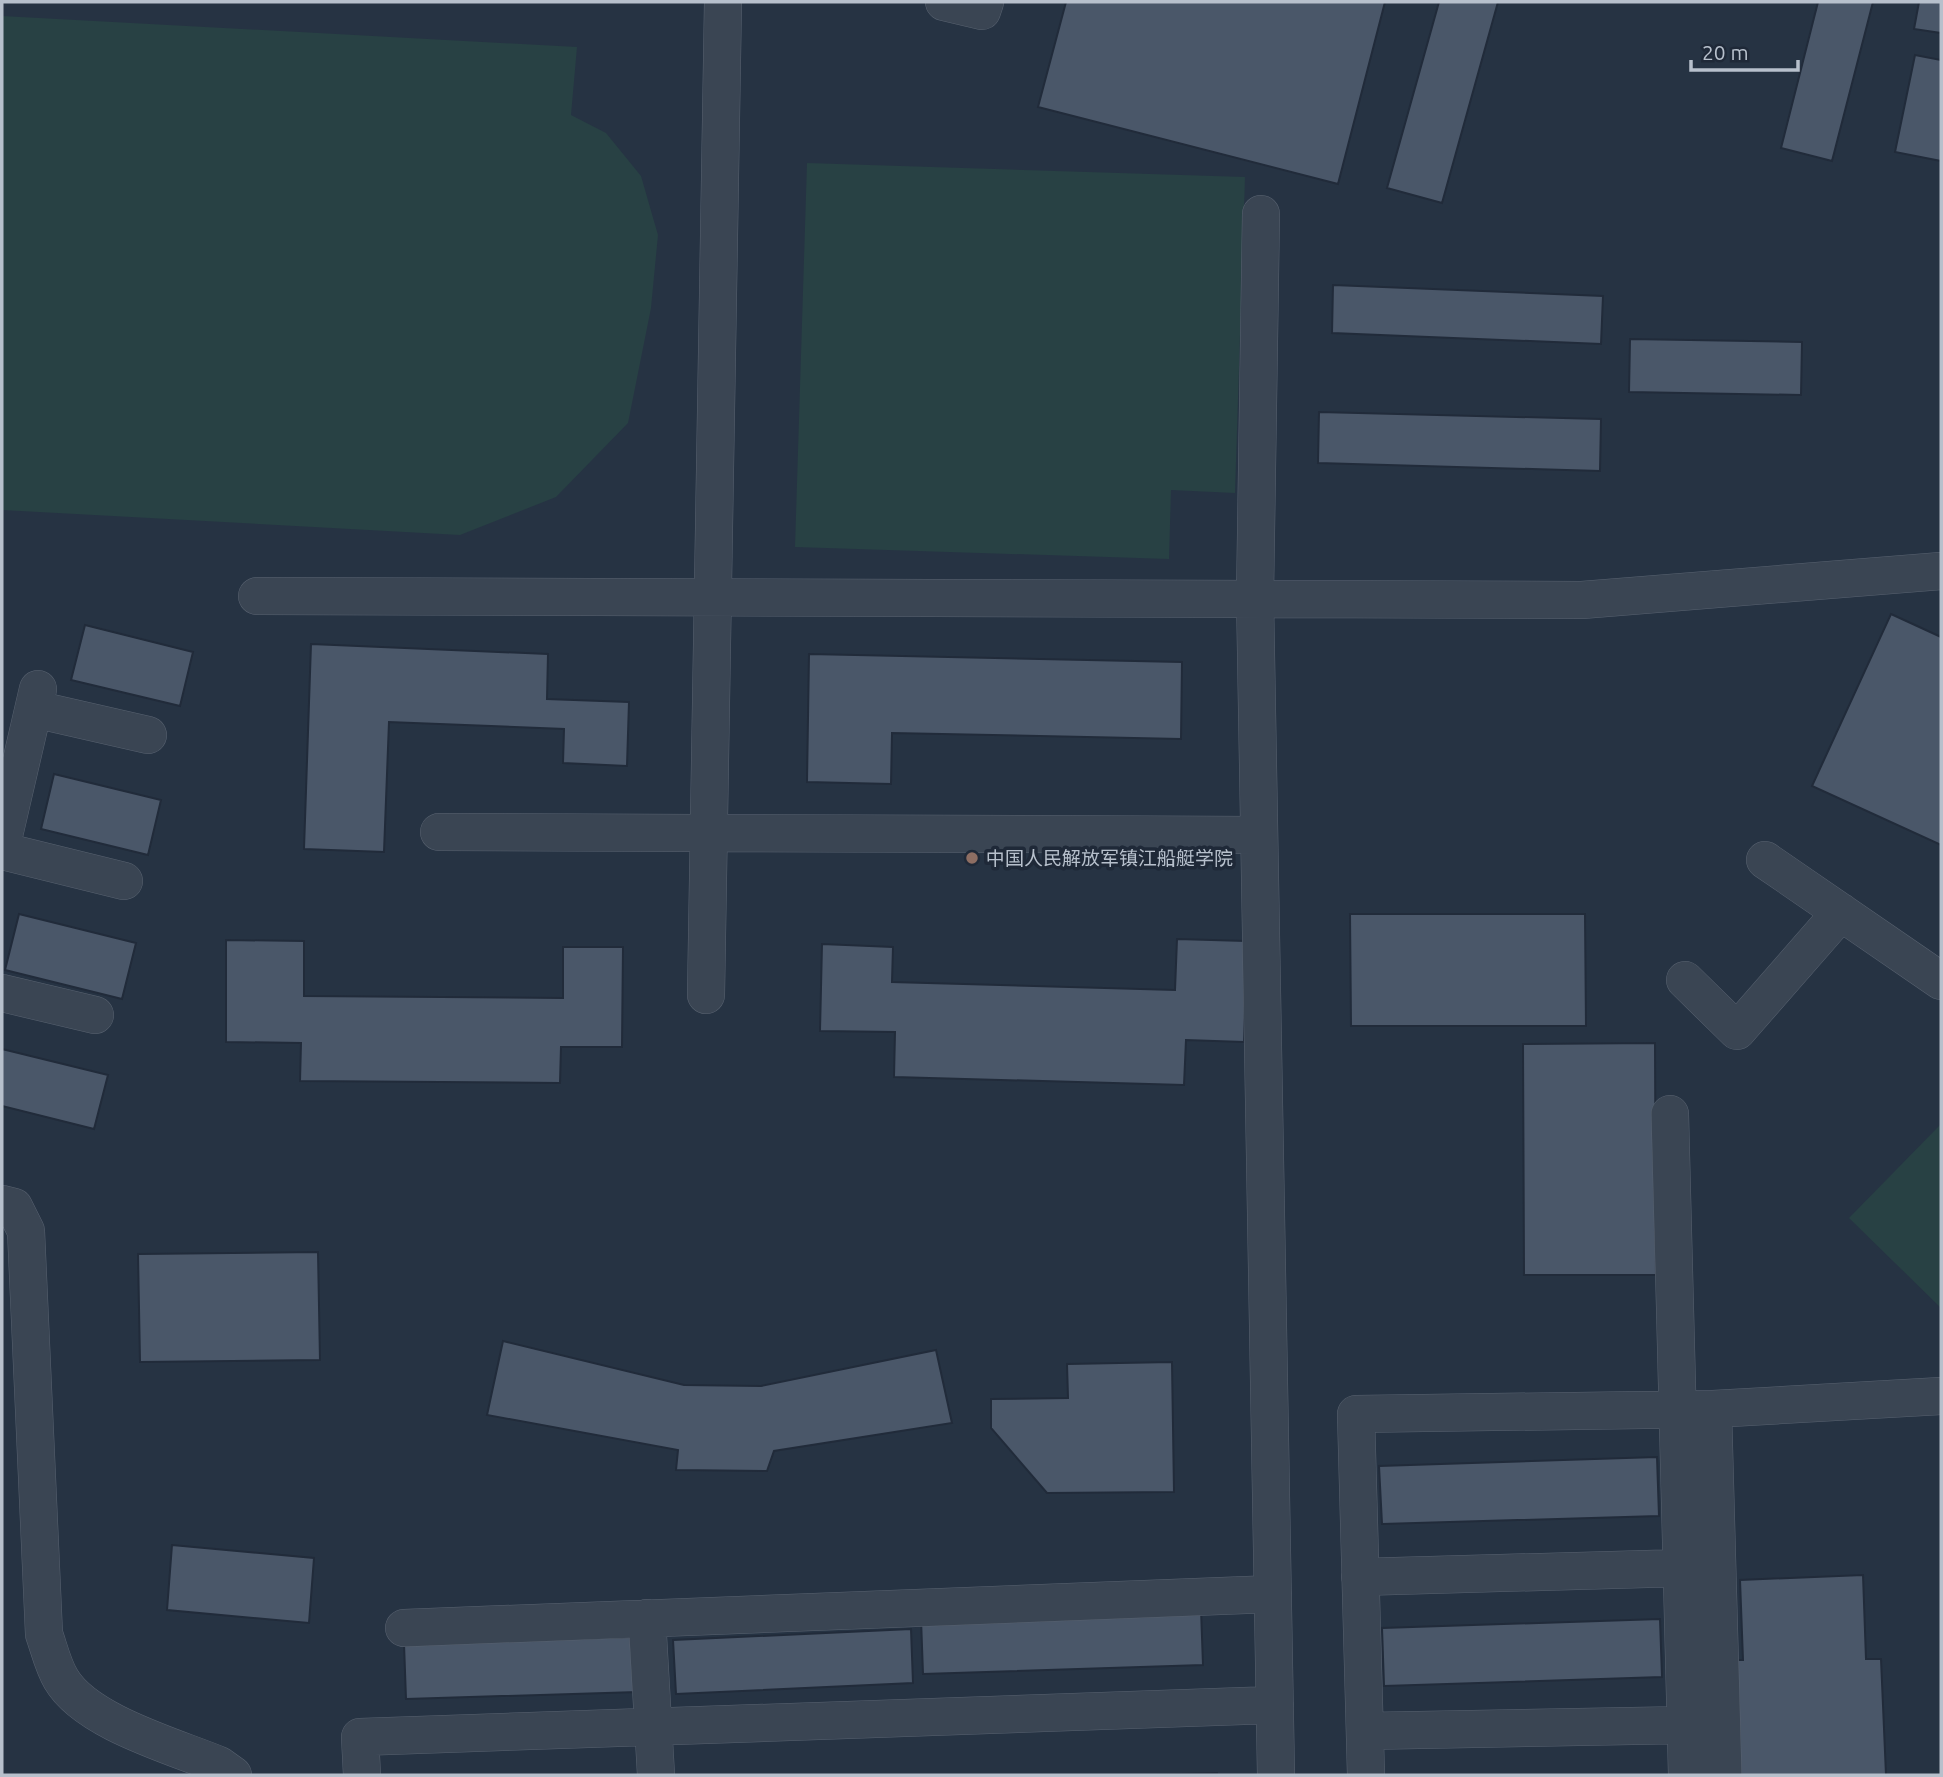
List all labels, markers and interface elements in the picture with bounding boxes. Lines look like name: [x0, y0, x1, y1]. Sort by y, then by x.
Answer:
scale bar: [1691, 28, 1798, 72]
text: 20 m: [1702, 40, 1749, 64]
place label: 中国人民解放军镇江船艇学院: [986, 847, 1233, 869]
marker: 中国人民解放军镇江船艇学院: [964, 850, 980, 866]

